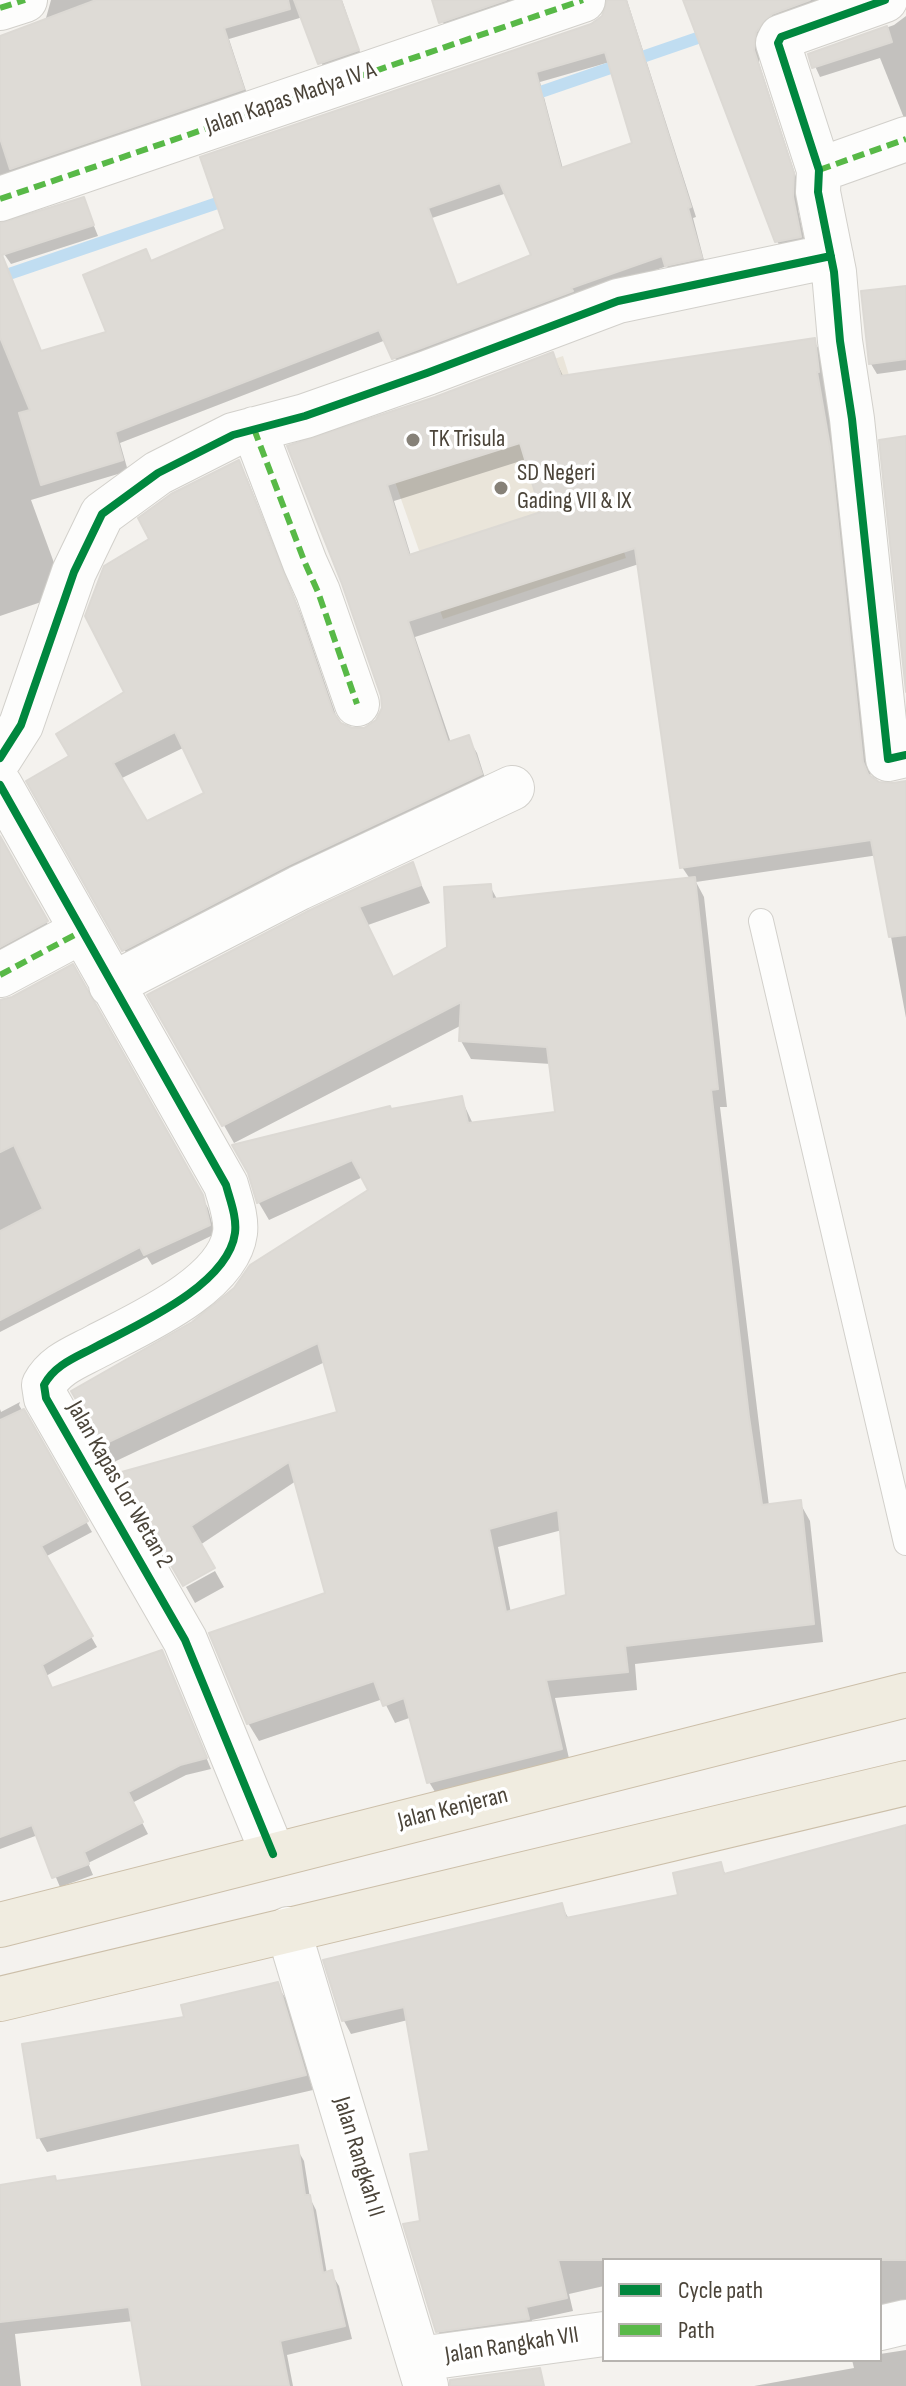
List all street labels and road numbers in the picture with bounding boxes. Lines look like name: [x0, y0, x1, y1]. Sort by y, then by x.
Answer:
street label: Jalan Kapas Madya IV A: [202, 56, 380, 142]
street label: Jalan Kapas Lor Wetan 2: [60, 1396, 178, 1574]
street label: Jalan Kenjeran: [395, 1781, 511, 1837]
street label: Jalan Rangkah II: [326, 2093, 390, 2221]
street label: Jalan Rangkah VII: [443, 2321, 581, 2371]

